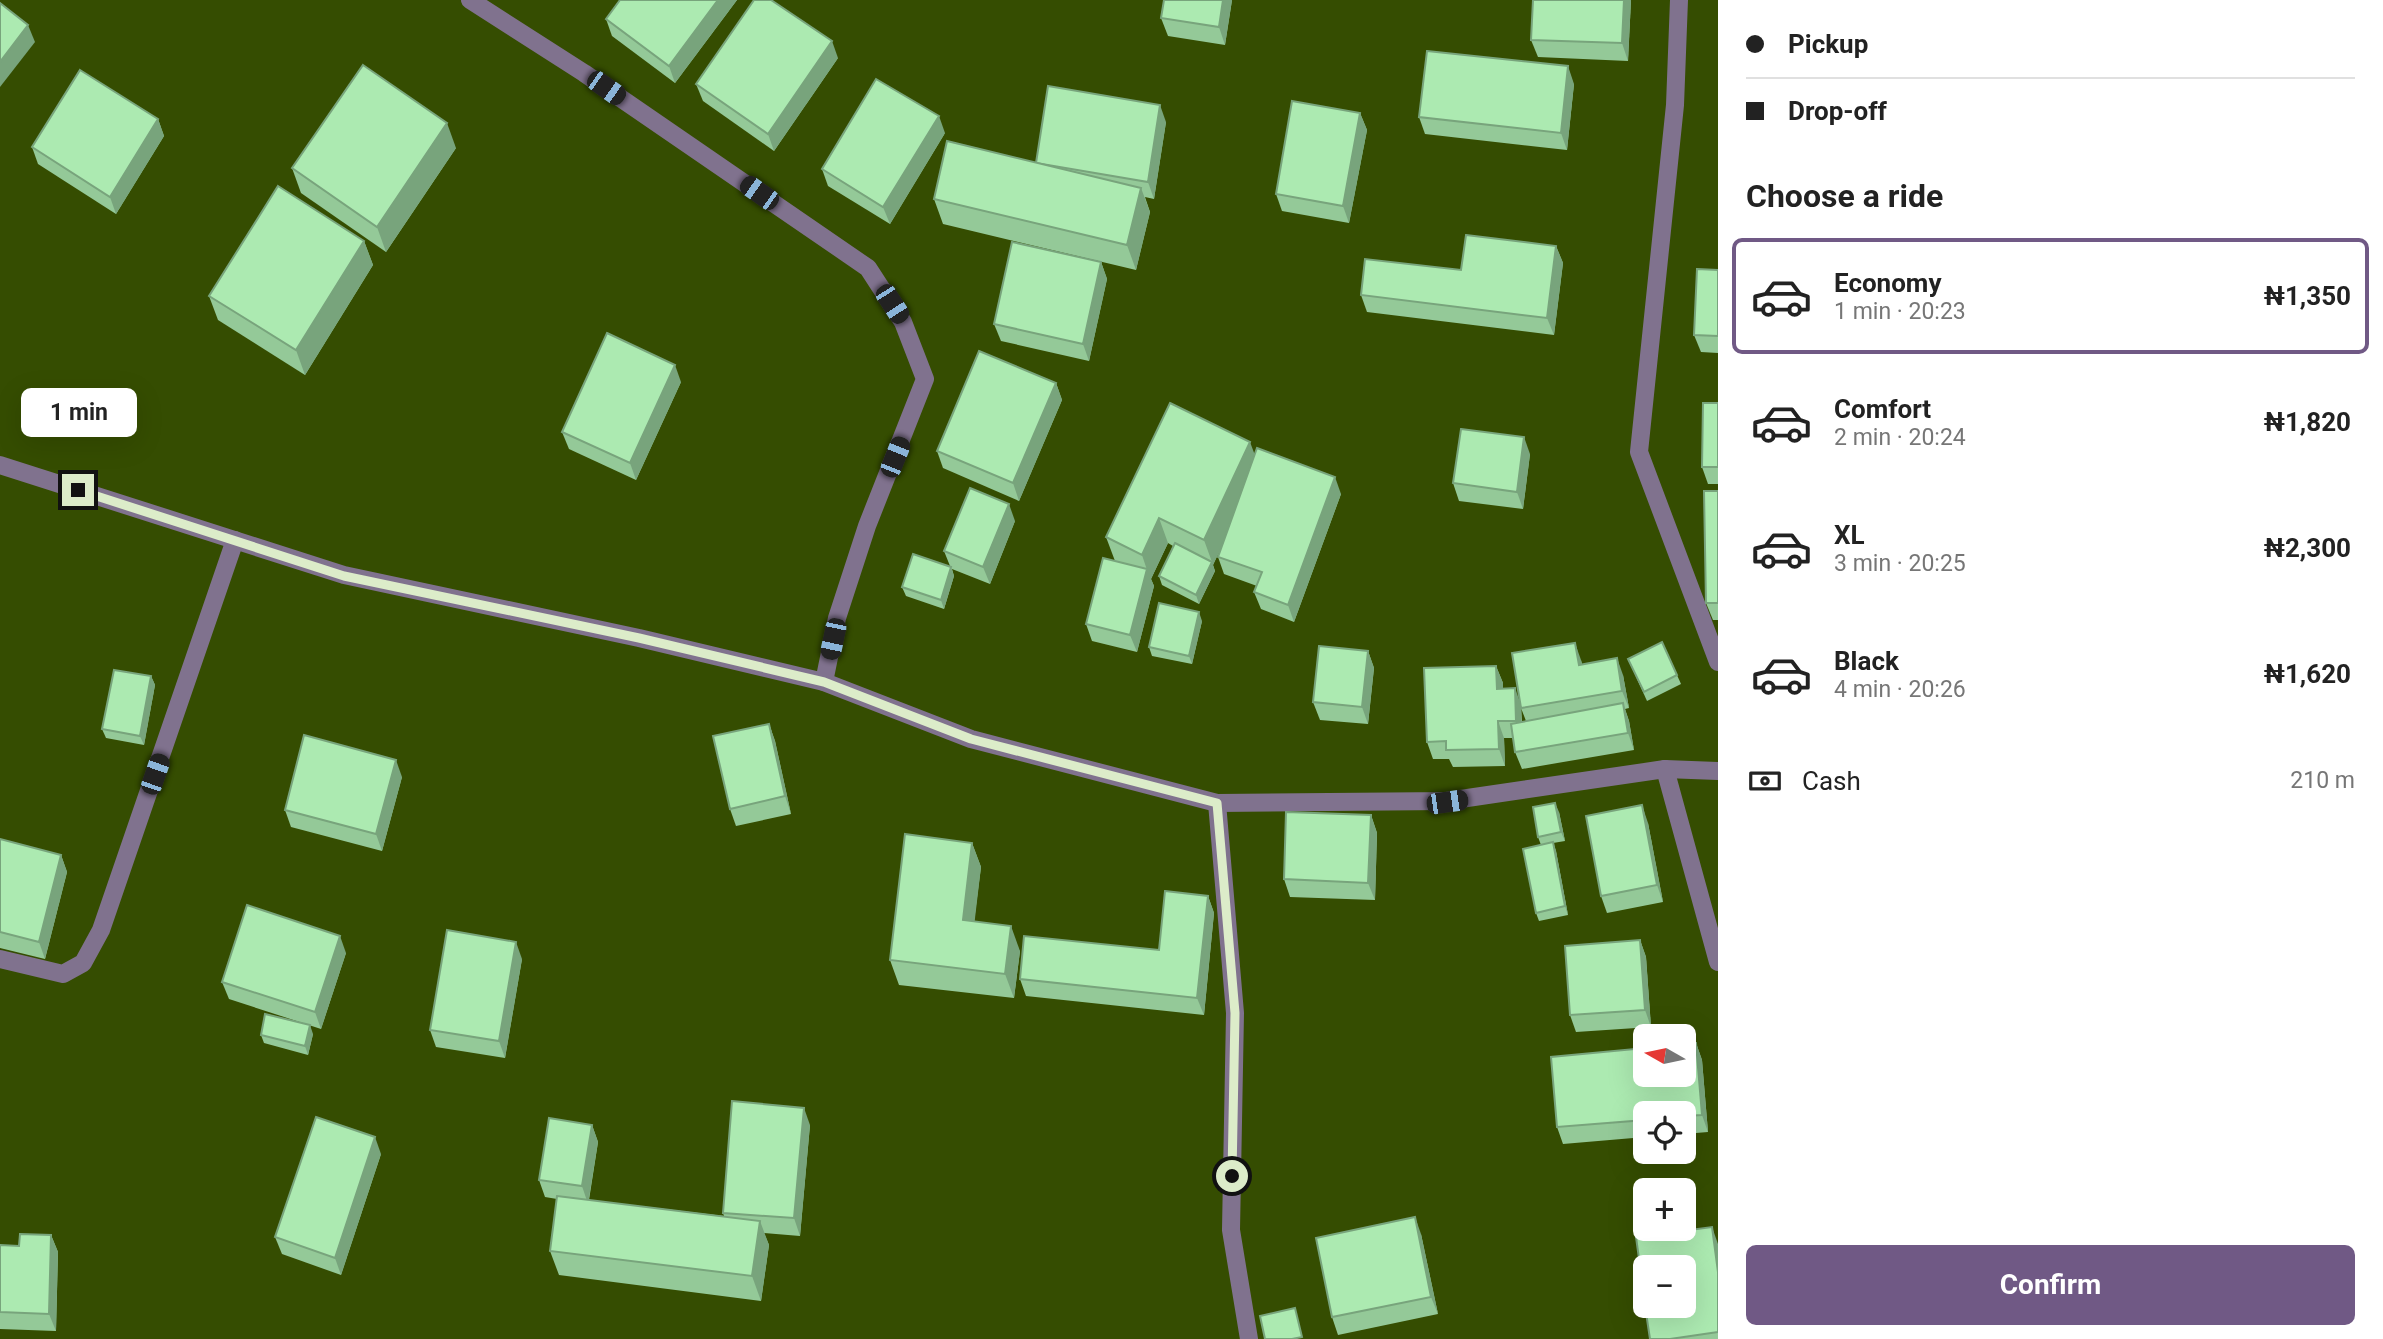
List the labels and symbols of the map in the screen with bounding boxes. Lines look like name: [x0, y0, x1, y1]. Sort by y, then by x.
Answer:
car: [583, 67, 630, 109]
car: [736, 172, 783, 214]
car: [872, 281, 913, 327]
callout: 1 min: [20, 388, 136, 438]
car: [878, 434, 913, 480]
route end: [62, 474, 94, 506]
car: [819, 616, 848, 662]
car: [139, 751, 172, 797]
car: [1425, 789, 1470, 815]
north arrow: [1633, 1024, 1696, 1087]
route start: [1216, 1160, 1248, 1192]

